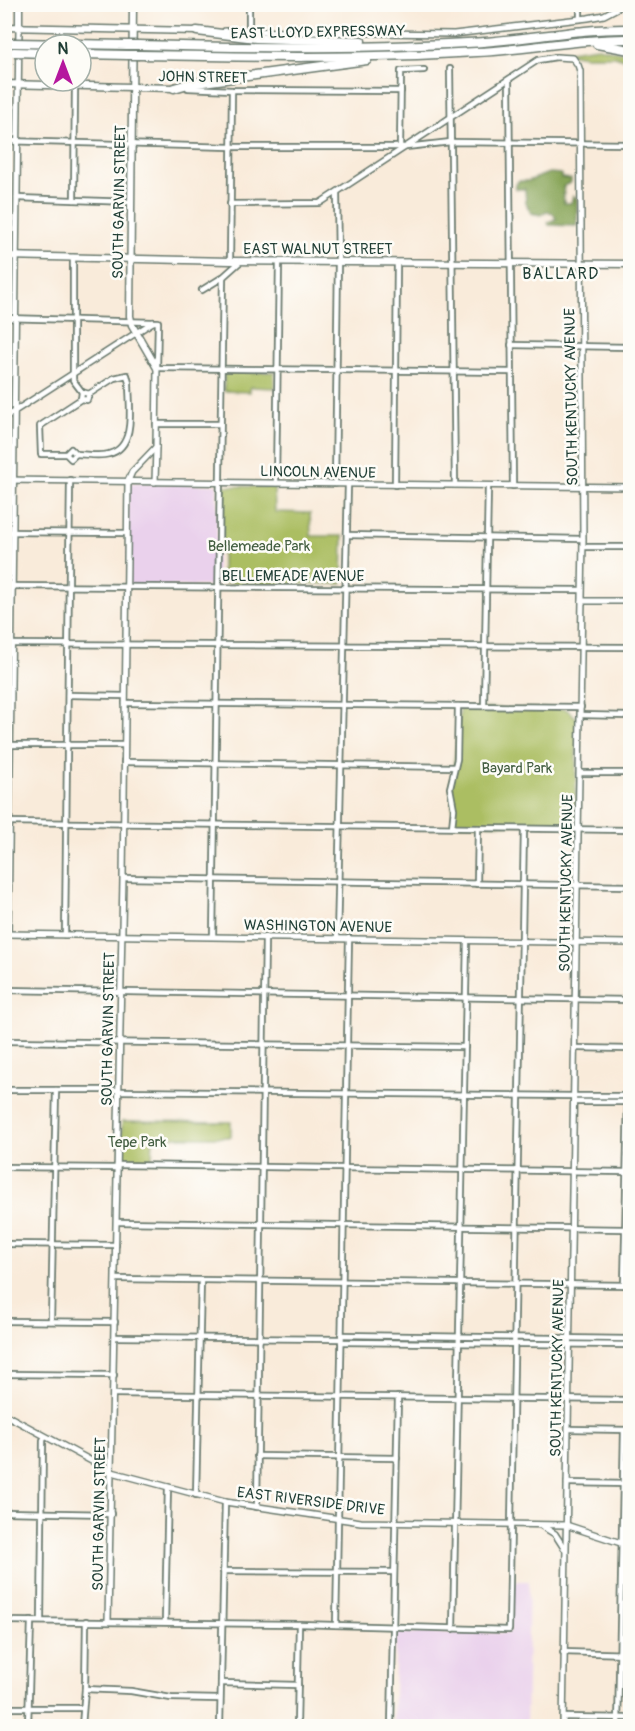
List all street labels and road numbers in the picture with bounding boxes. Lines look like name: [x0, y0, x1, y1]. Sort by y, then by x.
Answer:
street label: EAST LLOYD EXPRESSWAY: [231, 21, 406, 44]
street label: JOHN STREET: [158, 67, 248, 88]
street label: SOUTH GARVIN STREET: [109, 125, 130, 279]
street label: EAST WALNUT STREET: [243, 240, 393, 259]
street label: SOUTH KENTUCKY AVENUE: [560, 308, 583, 486]
street label: LINCOLN AVENUE: [260, 462, 376, 483]
street label: BELLEMEADE AVENUE: [222, 567, 364, 586]
street label: SOUTH KENTUCKY AVENUE: [555, 794, 578, 972]
street label: WASHINGTON AVENUE: [244, 916, 392, 937]
street label: SOUTH GARVIN STREET: [98, 952, 119, 1106]
street label: SOUTH KENTUCKY AVENUE: [546, 1279, 569, 1457]
street label: SOUTH GARVIN STREET: [89, 1437, 110, 1591]
street label: EAST RIVERSIDE DRIVE: [236, 1483, 386, 1520]

